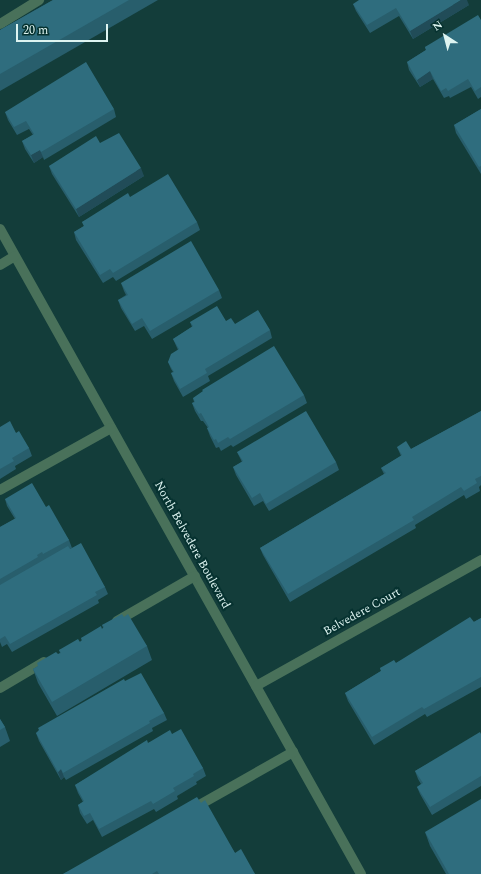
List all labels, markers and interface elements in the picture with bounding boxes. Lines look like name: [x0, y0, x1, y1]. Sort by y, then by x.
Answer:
scale bar: [18, 16, 110, 42]
north arrow: [425, 16, 465, 56]
text: N: [429, 16, 446, 35]
text: 20 m: [23, 21, 48, 40]
street label: North Belvedere Boulevard: [151, 479, 233, 611]
street label: Belvedere Court: [321, 585, 403, 639]

